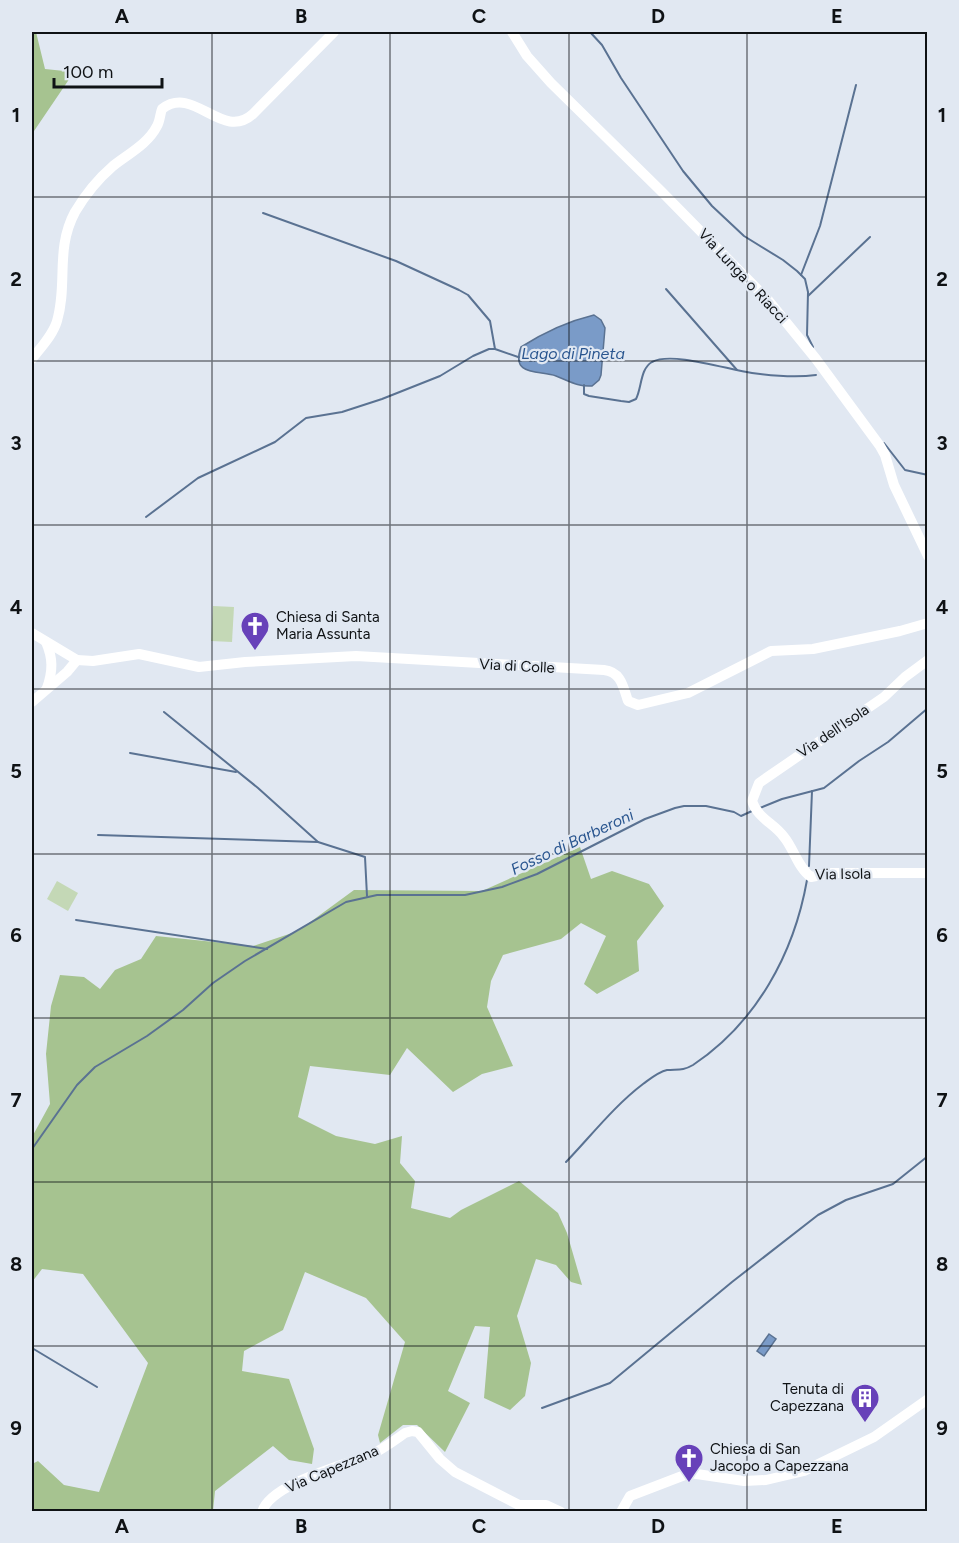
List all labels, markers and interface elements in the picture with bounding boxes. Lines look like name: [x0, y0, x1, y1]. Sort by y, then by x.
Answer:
text: A: [115, 4, 130, 28]
text: B: [295, 4, 307, 28]
text: C: [472, 4, 486, 28]
text: D: [651, 4, 665, 28]
text: E: [831, 4, 843, 28]
scale bar: [54, 51, 162, 89]
text: 100 m: [63, 61, 113, 83]
text: 1: [12, 103, 20, 127]
text: 1: [938, 103, 946, 127]
street label: Via Lunga o Riacci: [695, 225, 791, 327]
text: 2: [10, 267, 22, 291]
text: 2: [936, 267, 948, 291]
water label: Lago di Pineta: [521, 344, 625, 363]
text: 3: [10, 431, 22, 455]
text: 3: [936, 431, 948, 455]
text: 4: [10, 595, 23, 619]
text: 4: [936, 595, 949, 619]
place label: Chiesa di Santa Maria Assunta: [276, 608, 380, 643]
church icon: Chiesa di Santa Maria Assunta: [239, 610, 271, 652]
street label: Via di Colle: [479, 655, 555, 677]
street label: Via dell'Isola: [794, 700, 872, 762]
text: 5: [10, 759, 22, 783]
text: 5: [936, 759, 948, 783]
water label: Fosso di Barberoni: [508, 805, 637, 879]
street label: Via Isola: [815, 865, 871, 883]
text: 6: [10, 923, 22, 947]
text: 6: [936, 923, 948, 947]
text: 7: [10, 1088, 22, 1112]
text: 7: [936, 1088, 948, 1112]
text: 8: [10, 1252, 22, 1276]
text: 8: [936, 1252, 948, 1276]
place label: Tenuta di Capezzana: [770, 1380, 844, 1415]
building icon: Tenuta di Capezzana: [849, 1382, 881, 1424]
text: 9: [10, 1416, 22, 1440]
text: 9: [936, 1416, 948, 1440]
place label: Chiesa di San Jacopo a Capezzana: [710, 1440, 849, 1475]
street label: Via Capezzana: [283, 1441, 381, 1497]
church icon: Chiesa di San Jacopo a Capezzana: [673, 1442, 705, 1484]
text: A: [115, 1514, 130, 1538]
text: B: [295, 1514, 307, 1538]
text: C: [472, 1514, 486, 1538]
text: D: [651, 1514, 665, 1538]
text: E: [831, 1514, 843, 1538]

